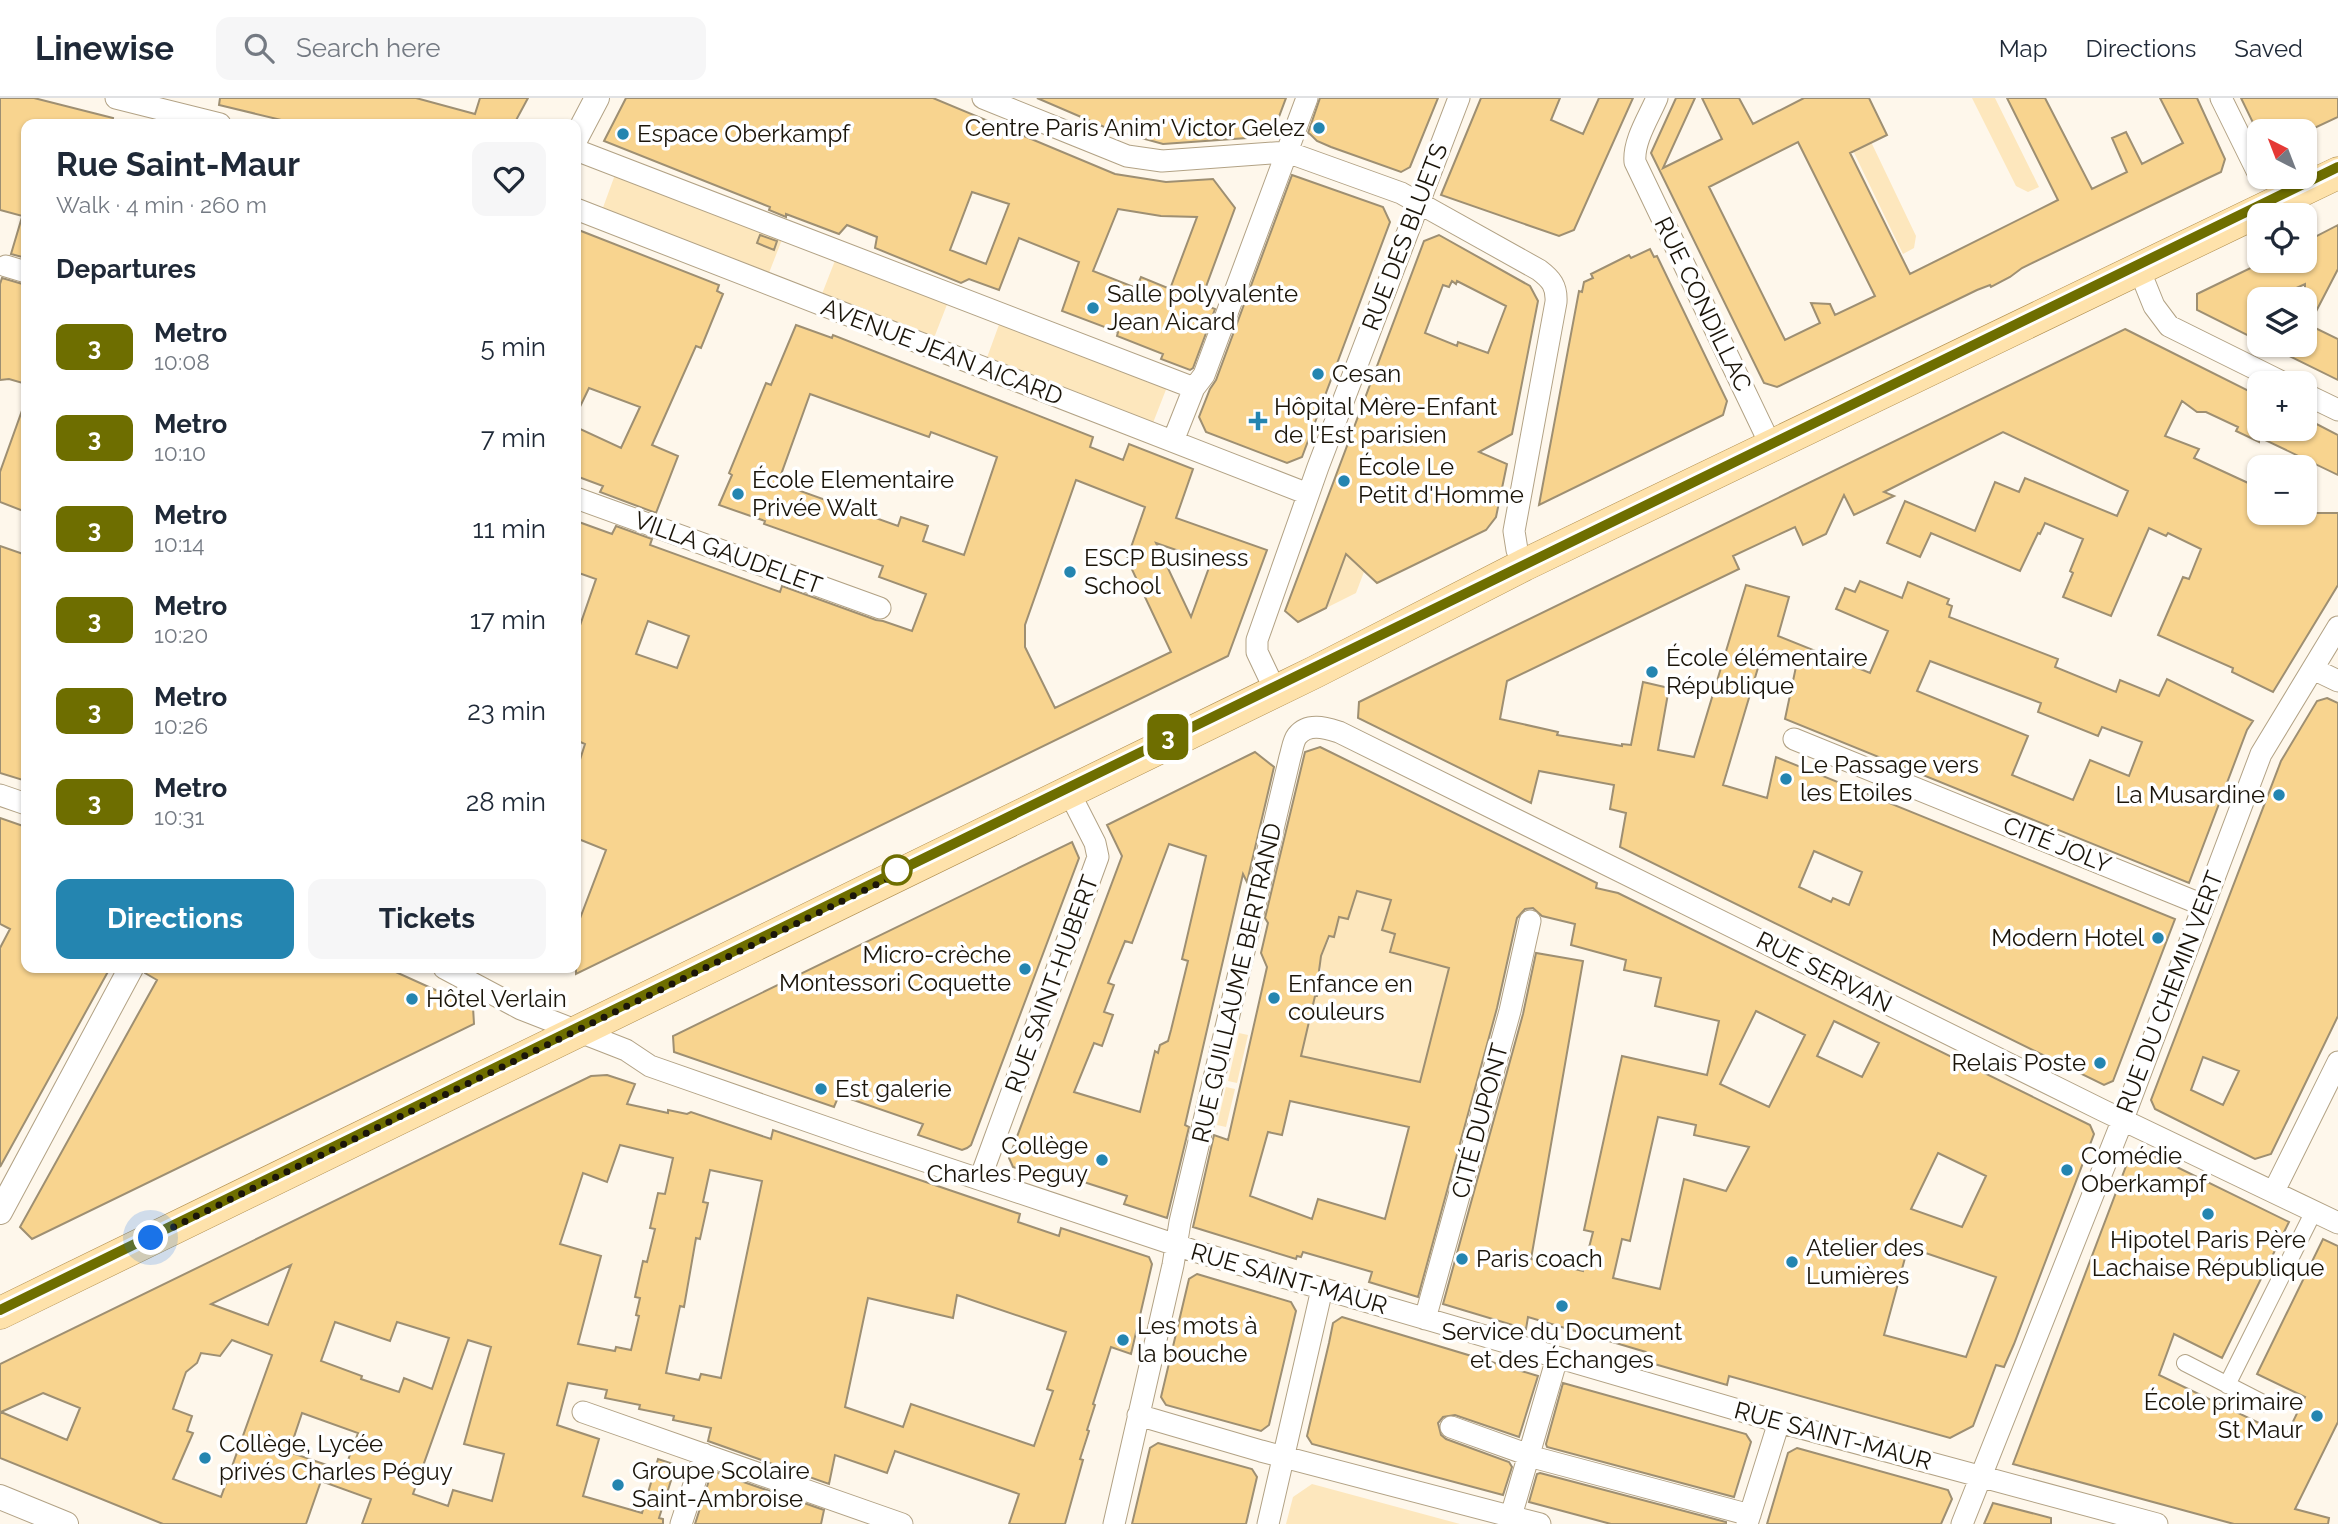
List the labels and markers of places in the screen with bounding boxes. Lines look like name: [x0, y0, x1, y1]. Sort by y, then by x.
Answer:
place label: Centre Paris Anim' Victor Gelez: [965, 113, 1305, 142]
place label: Espace Oberkampf: [637, 119, 851, 148]
marker: Centre Paris Anim' Victor Gelez: [1311, 120, 1327, 136]
marker: Espace Oberkampf: [615, 126, 631, 142]
place label: Salle polyvalente Jean Aicard: [1107, 279, 1298, 336]
marker: Salle polyvalente Jean Aicard: [1085, 300, 1101, 316]
place label: Cesan: [1332, 359, 1401, 388]
marker: Cesan: [1310, 366, 1326, 382]
place label: Hôpital Mère-Enfant de l'Est parisien: [1274, 392, 1497, 449]
marker: Hôpital Mère-Enfant de l'Est parisien: [1248, 411, 1268, 431]
place label: École Le Petit d'Homme: [1358, 452, 1524, 509]
place label: École Elementaire Privée Walt: [752, 465, 954, 522]
marker: École Le Petit d'Homme: [1336, 473, 1352, 489]
marker: École Elementaire Privée Walt: [730, 486, 746, 502]
place label: ESCP Business School: [1084, 543, 1248, 600]
marker: ESCP Business School: [1062, 564, 1078, 580]
place label: École élémentaire République: [1666, 643, 1868, 700]
marker: École élémentaire République: [1644, 664, 1660, 680]
place label: Le Passage vers les Etoiles: [1800, 750, 1979, 807]
marker: Le Passage vers les Etoiles: [1778, 771, 1794, 787]
place label: La Musardine: [2116, 780, 2265, 809]
marker: La Musardine: [2271, 787, 2287, 803]
unlabelled marker: [882, 855, 912, 885]
place label: Modern Hotel: [1991, 923, 2144, 952]
marker: Modern Hotel: [2150, 930, 2166, 946]
place label: Micro-crèche Montessori Coquette: [779, 940, 1011, 997]
marker: Micro-crèche Montessori Coquette: [1017, 961, 1033, 977]
place label: Enfance en couleurs: [1288, 969, 1413, 1026]
place label: Hôtel Verlain: [426, 984, 567, 1013]
marker: Enfance en couleurs: [1266, 990, 1282, 1006]
marker: Hôtel Verlain: [404, 991, 420, 1007]
place label: Relais Poste: [1952, 1048, 2086, 1077]
marker: Relais Poste: [2092, 1055, 2108, 1071]
place label: Est galerie: [835, 1074, 952, 1103]
marker: Est galerie: [813, 1081, 829, 1097]
place label: Collège Charles Peguy: [927, 1131, 1088, 1188]
place label: Comédie Oberkampf: [2081, 1141, 2208, 1198]
marker: Collège Charles Peguy: [1094, 1152, 1110, 1168]
marker: Comédie Oberkampf: [2059, 1162, 2075, 1178]
marker: Hipotel Paris Père Lachaise République: [2200, 1206, 2216, 1222]
place label: Hipotel Paris Père Lachaise République: [2092, 1225, 2324, 1282]
place label: Atelier des Lumières: [1806, 1233, 1924, 1290]
place label: Paris coach: [1476, 1244, 1603, 1273]
marker: Paris coach: [1454, 1251, 1470, 1267]
marker: Atelier des Lumières: [1784, 1254, 1800, 1270]
marker: Service du Document et des Échanges: [1554, 1298, 1570, 1314]
place label: Les mots à la bouche: [1137, 1311, 1258, 1368]
place label: Service du Document et des Échanges: [1442, 1317, 1682, 1374]
marker: Les mots à la bouche: [1115, 1332, 1131, 1348]
place label: École primaire St Maur: [2144, 1387, 2304, 1444]
marker: École primaire St Maur: [2309, 1408, 2325, 1424]
place label: Collège, Lycée privés Charles Péguy: [219, 1429, 453, 1486]
marker: Collège, Lycée privés Charles Péguy: [197, 1450, 213, 1466]
place label: Groupe Scolaire Saint-Ambroise: [632, 1456, 810, 1513]
marker: Groupe Scolaire Saint-Ambroise: [610, 1477, 626, 1493]

